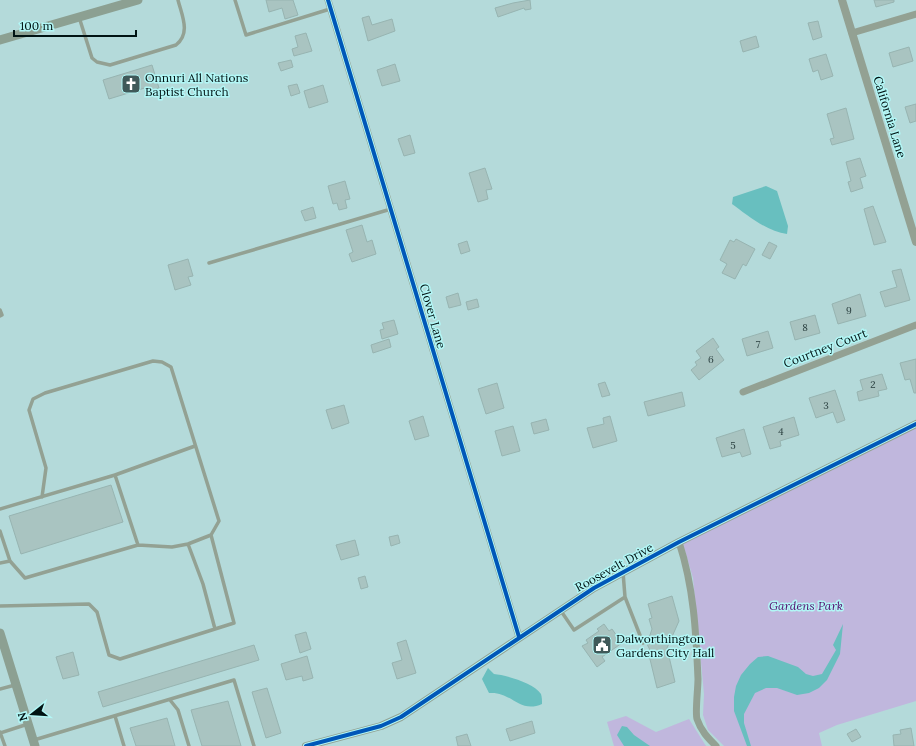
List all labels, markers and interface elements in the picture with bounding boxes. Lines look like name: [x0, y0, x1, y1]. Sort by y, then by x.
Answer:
scale bar: [14, 12, 136, 38]
text: 100 m: [20, 18, 53, 33]
place label: Onnuri All Nations Baptist Church: [145, 70, 249, 99]
church icon: Onnuri All Nations Baptist Church: [120, 73, 142, 95]
street label: California Lane: [870, 74, 910, 160]
street label: Clover Lane: [417, 282, 450, 351]
house number: 9: [846, 304, 852, 317]
house number: 8: [802, 321, 808, 334]
street label: Courtney Court: [781, 325, 869, 371]
house number: 7: [756, 338, 761, 351]
house number: 6: [708, 353, 714, 366]
house number: 2: [870, 378, 876, 391]
house number: 3: [823, 399, 829, 412]
house number: 4: [778, 425, 784, 438]
house number: 5: [730, 439, 736, 452]
street label: Roosevelt Drive: [572, 539, 656, 595]
park label: Gardens Park: [769, 598, 843, 613]
place label: Dalworthington Gardens City Hall: [616, 631, 714, 660]
public building icon: Dalworthington Gardens City Hall: [591, 634, 613, 656]
north arrow: [12, 694, 52, 734]
text: N: [14, 710, 30, 723]

